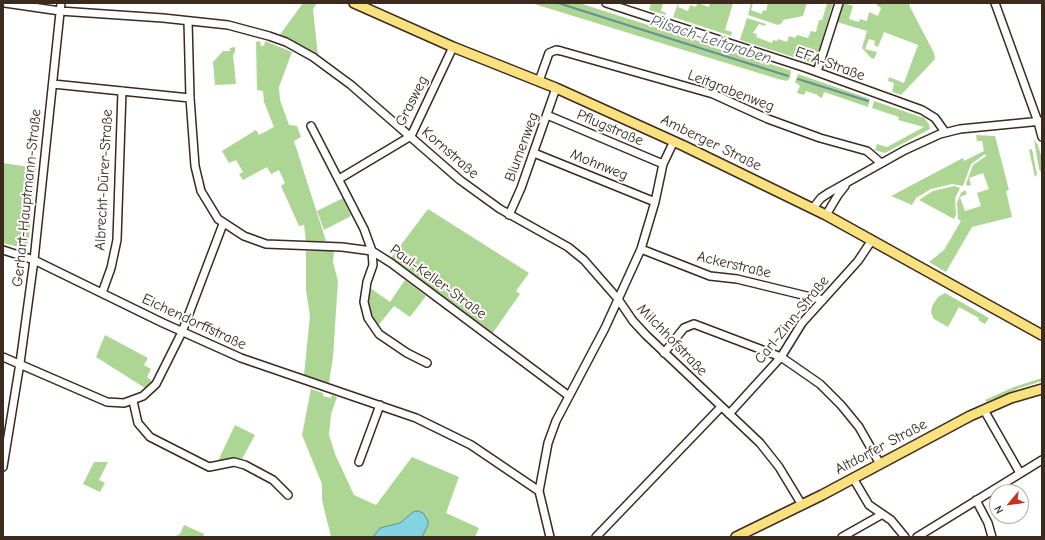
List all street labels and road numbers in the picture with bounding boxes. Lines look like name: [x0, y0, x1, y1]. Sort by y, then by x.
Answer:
street label: EFA-Straße: [793, 43, 867, 85]
street label: Leitgrabenweg: [685, 66, 777, 116]
street label: Grasweg: [392, 73, 432, 129]
street label: Pflugstraße: [574, 106, 646, 150]
street label: Gerhart-Hauptmann-Straße: [9, 108, 45, 288]
street label: Albrecht-Dürer-Straße: [91, 109, 117, 251]
street label: Blumenweg: [501, 110, 543, 184]
street label: Amberger Straße: [658, 111, 764, 175]
street label: Kornstraße: [418, 123, 482, 183]
street label: Mohnweg: [567, 145, 631, 185]
street label: Paul-Keller-Straße: [386, 241, 490, 323]
street label: Ackerstraße: [695, 248, 773, 282]
street label: Carl-Zinn-Straße: [751, 272, 833, 368]
street label: Eichendorffstraße: [139, 290, 249, 354]
street label: Milchhofstraße: [633, 300, 711, 380]
street label: Altdorfer Straße: [832, 415, 930, 479]

